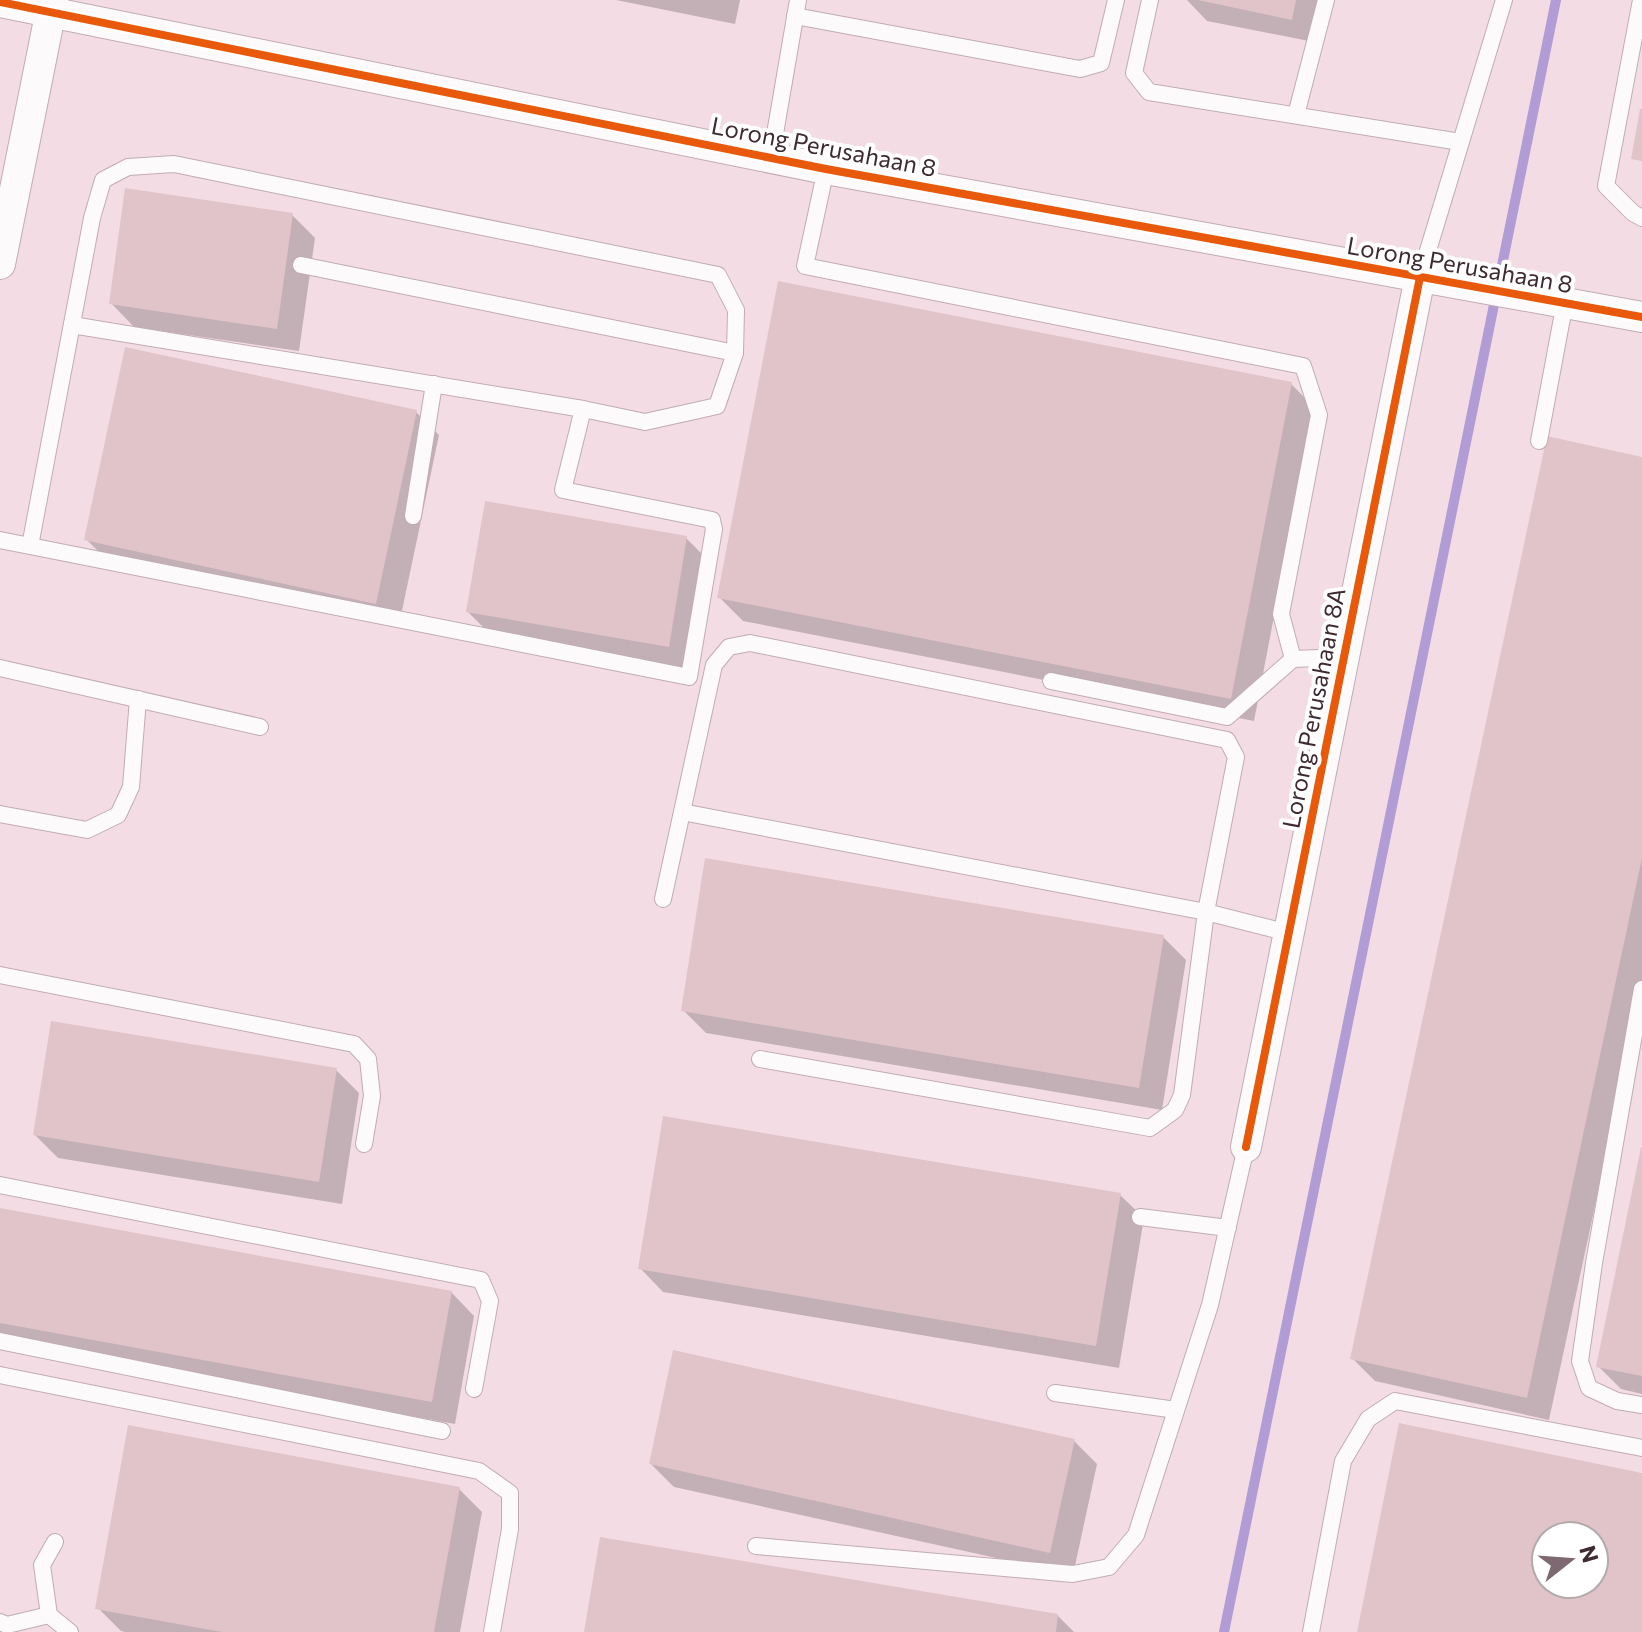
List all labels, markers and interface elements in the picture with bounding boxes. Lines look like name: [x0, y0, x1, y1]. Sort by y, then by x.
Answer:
street label: Lorong Perusahaan 8: [709, 110, 939, 182]
street label: Lorong Perusahaan 8: [1345, 230, 1575, 298]
street label: Lorong Perusahaan 8A: [1275, 585, 1351, 831]
north arrow: [1530, 1520, 1610, 1600]
text: N: [1574, 1542, 1605, 1566]

